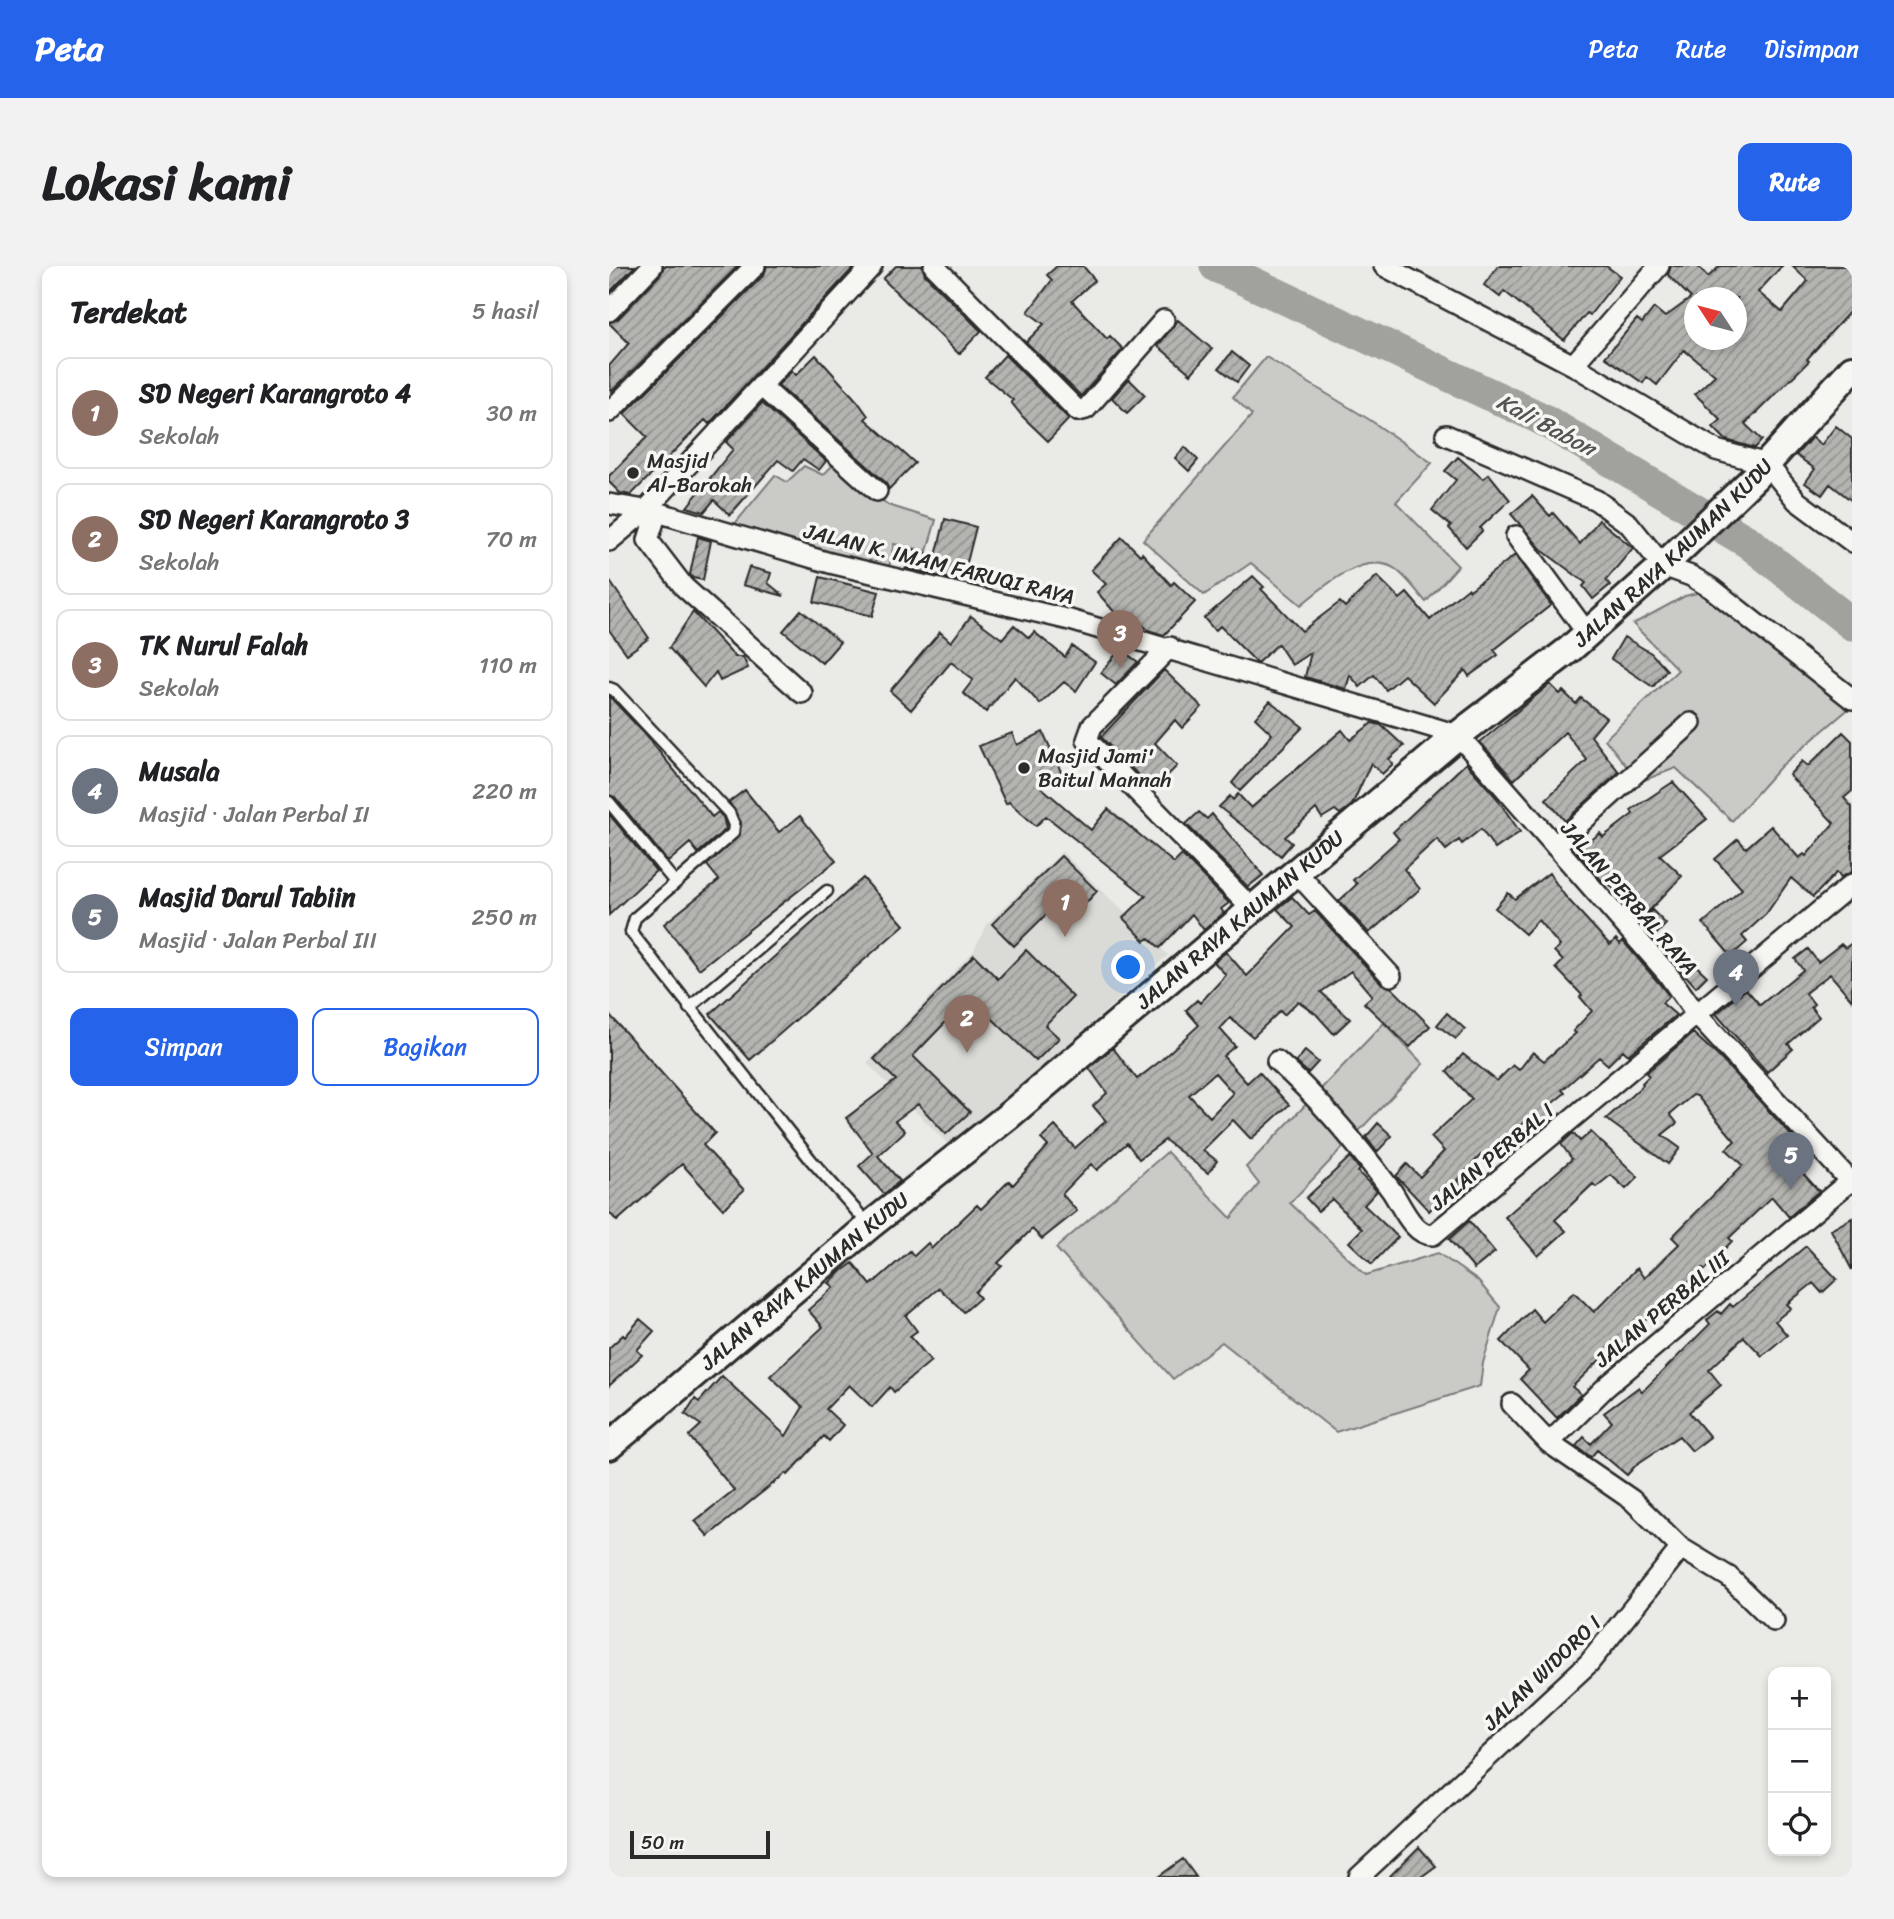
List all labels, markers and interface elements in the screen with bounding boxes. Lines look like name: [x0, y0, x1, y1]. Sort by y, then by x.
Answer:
text: Peta: [35, 20, 103, 78]
text: Peta: [1589, 28, 1638, 70]
text: Rute: [1676, 28, 1726, 70]
text: Disimpan: [1764, 28, 1859, 70]
text: Lokasi kami: [42, 139, 291, 226]
button: Rute: [1738, 143, 1852, 221]
text: Terdekat: [70, 285, 187, 339]
north arrow: [1684, 287, 1747, 350]
text: 5 hasil: [472, 291, 539, 332]
text: SD Negeri Karangroto 4: [139, 370, 411, 416]
water label: Kali Babon: [1489, 382, 1605, 469]
text: 1: [90, 393, 100, 434]
text: 30 m: [486, 393, 537, 434]
text: Sekolah: [139, 416, 219, 457]
place label: Masjid Al-Barokah: [646, 442, 752, 504]
street label: JALAN RAYA KAUMAN KUDU: [1564, 449, 1783, 658]
marker: Masjid Al-Barokah: [625, 465, 641, 481]
text: SD Negeri Karangroto 3: [139, 496, 409, 542]
street label: JALAN K. IMAM FARUQI RAYA: [799, 512, 1078, 616]
text: 2: [88, 519, 102, 560]
text: 70 m: [486, 519, 537, 560]
text: Sekolah: [139, 542, 219, 583]
pin: 3: [1097, 610, 1143, 668]
text: TK Nurul Falah: [139, 622, 308, 668]
text: 3: [89, 645, 101, 686]
text: 110 m: [479, 645, 537, 686]
text: Sekolah: [139, 668, 219, 709]
place label: Masjid Jami' Baitul Mannah: [1038, 737, 1171, 799]
text: Musala: [139, 748, 220, 794]
marker: Masjid Jami' Baitul Mannah: [1016, 760, 1032, 776]
text: 4: [88, 771, 102, 812]
text: 220 m: [472, 771, 537, 812]
text: Masjid · Jalan Perbal II: [139, 794, 370, 835]
street label: JALAN PERBAL RAYA: [1550, 811, 1707, 984]
street label: JALAN RAYA KAUMAN KUDU: [1126, 820, 1353, 1020]
text: Masjid Darul Tabiin: [139, 874, 355, 920]
pin: 1: [1042, 879, 1088, 937]
text: 5: [88, 897, 102, 938]
text: 250 m: [471, 897, 537, 938]
text: Masjid · Jalan Perbal III: [139, 920, 377, 961]
pin: 4: [1713, 949, 1759, 1007]
your location: [1111, 950, 1145, 984]
pin: 2: [944, 995, 990, 1053]
button: Simpan: [70, 1008, 298, 1086]
button: Bagikan: [312, 1008, 539, 1086]
street label: JALAN PERBAL I: [1420, 1093, 1563, 1221]
pin: 5: [1768, 1132, 1814, 1190]
street label: JALAN RAYA KAUMAN KUDU: [691, 1182, 918, 1381]
street label: JALAN PERBAL III: [1585, 1239, 1740, 1378]
street label: JALAN WIDORO I: [1473, 1605, 1611, 1741]
map controls: [1768, 1667, 1831, 1856]
button: +: [1768, 1667, 1831, 1730]
button: −: [1768, 1730, 1831, 1793]
button: locate: [1768, 1793, 1831, 1856]
text: 50 m: [641, 1826, 684, 1859]
scale bar: [630, 1828, 770, 1860]

